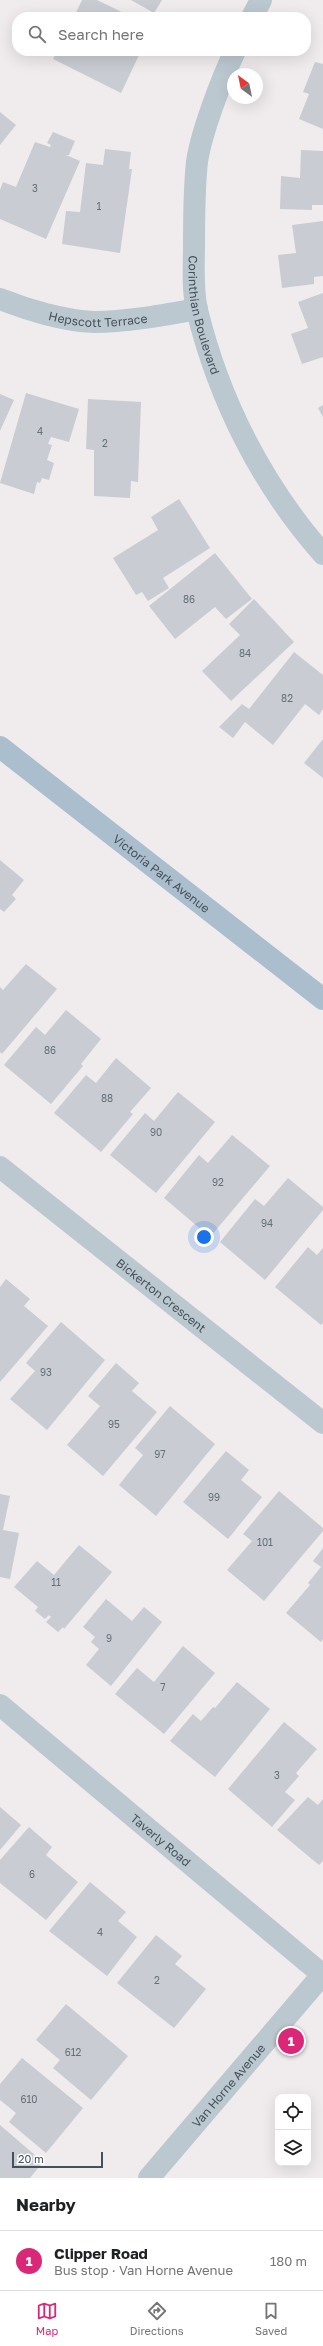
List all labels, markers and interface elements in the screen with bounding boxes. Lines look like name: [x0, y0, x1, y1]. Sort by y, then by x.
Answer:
search box: [12, 12, 311, 56]
icon: search: [26, 23, 48, 45]
text: Search here: [58, 25, 144, 43]
north arrow: [227, 68, 263, 104]
house number: 3: [32, 182, 38, 194]
house number: 1: [97, 200, 102, 212]
street label: Corinthian Boulevard: [186, 255, 223, 376]
street label: Hepscott Terrace: [47, 308, 148, 330]
house number: 4: [37, 425, 43, 437]
house number: 2: [102, 437, 108, 449]
house number: 86: [183, 593, 195, 605]
house number: 84: [239, 647, 251, 659]
house number: 82: [281, 692, 293, 704]
street label: Victoria Park Avenue: [110, 831, 213, 916]
house number: 86: [44, 1044, 56, 1056]
house number: 88: [101, 1092, 113, 1104]
house number: 90: [150, 1126, 162, 1138]
house number: 92: [212, 1176, 224, 1188]
house number: 94: [261, 1217, 273, 1229]
your location: [194, 1227, 214, 1247]
street label: Bickerton Crescent: [114, 1255, 209, 1335]
house number: 93: [40, 1366, 52, 1378]
house number: 95: [108, 1418, 120, 1430]
house number: 97: [154, 1448, 166, 1460]
house number: 99: [208, 1491, 220, 1503]
house number: 101: [257, 1536, 273, 1548]
house number: 11: [51, 1576, 61, 1588]
house number: 9: [106, 1632, 112, 1644]
house number: 7: [160, 1681, 166, 1693]
house number: 3: [274, 1769, 280, 1781]
street label: Taverly Road: [128, 1810, 194, 1869]
house number: 6: [29, 1868, 35, 1880]
house number: 4: [97, 1926, 103, 1938]
house number: 2: [154, 1974, 160, 1986]
pin: 1: [278, 2026, 304, 2056]
street label: Van Horne Avenue: [188, 2040, 268, 2130]
house number: 612: [65, 2046, 82, 2058]
house number: 610: [20, 2093, 38, 2105]
map controls: [275, 2094, 311, 2166]
button: locate: [275, 2094, 311, 2130]
button: layers: [275, 2130, 311, 2166]
scale bar: [12, 2150, 103, 2169]
text: 20 m: [18, 2152, 44, 2165]
text: Nearby: [16, 2194, 76, 2215]
text: Clipper Road: [54, 2244, 148, 2262]
text: 1: [26, 2253, 32, 2269]
text: 180 m: [270, 2253, 307, 2269]
text: Bus stop · Van Horne Avenue: [54, 2262, 233, 2278]
tab: Map: [36, 2300, 58, 2337]
tab: Directions: [130, 2300, 184, 2337]
tab: Saved: [255, 2300, 287, 2337]

